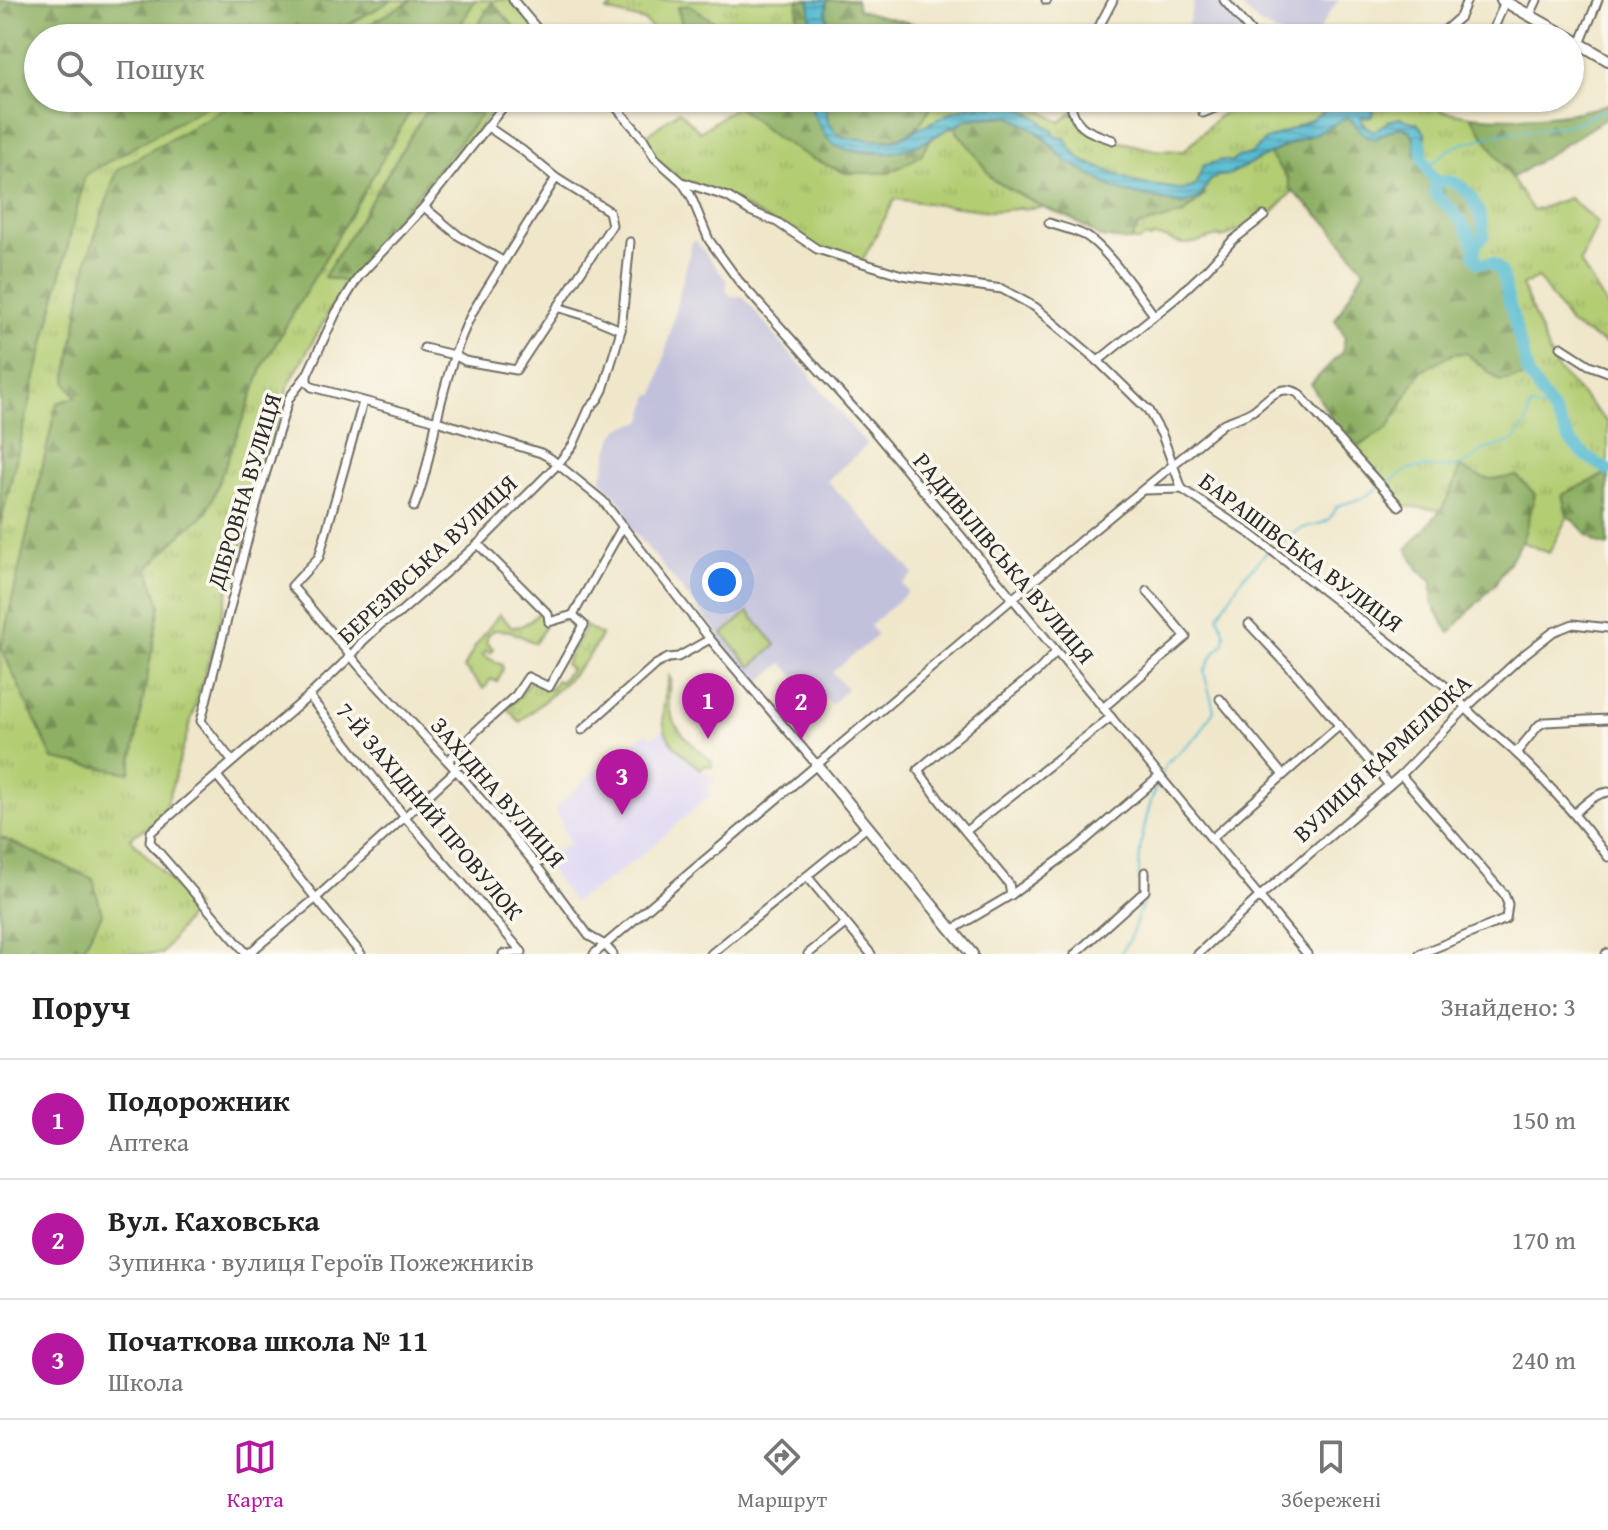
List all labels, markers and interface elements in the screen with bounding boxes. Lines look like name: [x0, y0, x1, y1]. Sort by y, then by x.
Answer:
search box: [24, 24, 1584, 112]
icon: search: [52, 46, 96, 90]
text: Пошук: [116, 46, 204, 90]
street label: ДІБРОВНА ВУЛИЦЯ: [197, 389, 290, 594]
street label: РАДИВІЛІВСЬКА ВУЛИЦЯ: [905, 445, 1103, 671]
street label: БАРАШІВСЬКА ВУЛИЦЯ: [1192, 464, 1410, 640]
street label: БЕРЕЗІВСЬКА ВУЛИЦЯ: [329, 466, 525, 652]
your location: [702, 562, 742, 602]
street label: ВУЛИЦЯ КАРМЕЛЮКА: [1285, 666, 1479, 850]
pin: 1: [682, 673, 734, 739]
pin: 2: [775, 674, 827, 740]
street label: 7-Й ЗАХІДНИЙ ПРОВУЛОК: [328, 694, 532, 928]
street label: ЗАХІДНА ВУЛИЦЯ: [423, 709, 573, 875]
pin: 3: [596, 749, 648, 815]
text: Поруч: [32, 982, 130, 1031]
text: Знайдено: 3: [1440, 987, 1576, 1026]
text: Подорожник: [108, 1078, 290, 1122]
text: 1: [51, 1100, 65, 1139]
text: 150 m: [1511, 1100, 1576, 1139]
text: Аптека: [108, 1122, 189, 1161]
text: Вул. Каховська: [108, 1198, 320, 1242]
text: 2: [51, 1220, 65, 1259]
text: 170 m: [1511, 1220, 1576, 1259]
text: Зупинка · вулиця Героїв Пожежників: [108, 1242, 534, 1281]
text: Початкова школа № 11: [108, 1318, 429, 1362]
text: 3: [51, 1340, 65, 1379]
text: 240 m: [1511, 1340, 1576, 1379]
text: Школа: [108, 1362, 183, 1401]
tab: Карта: [227, 1435, 284, 1515]
tab: Маршрут: [737, 1435, 827, 1515]
tab: Збережені: [1281, 1435, 1381, 1515]

